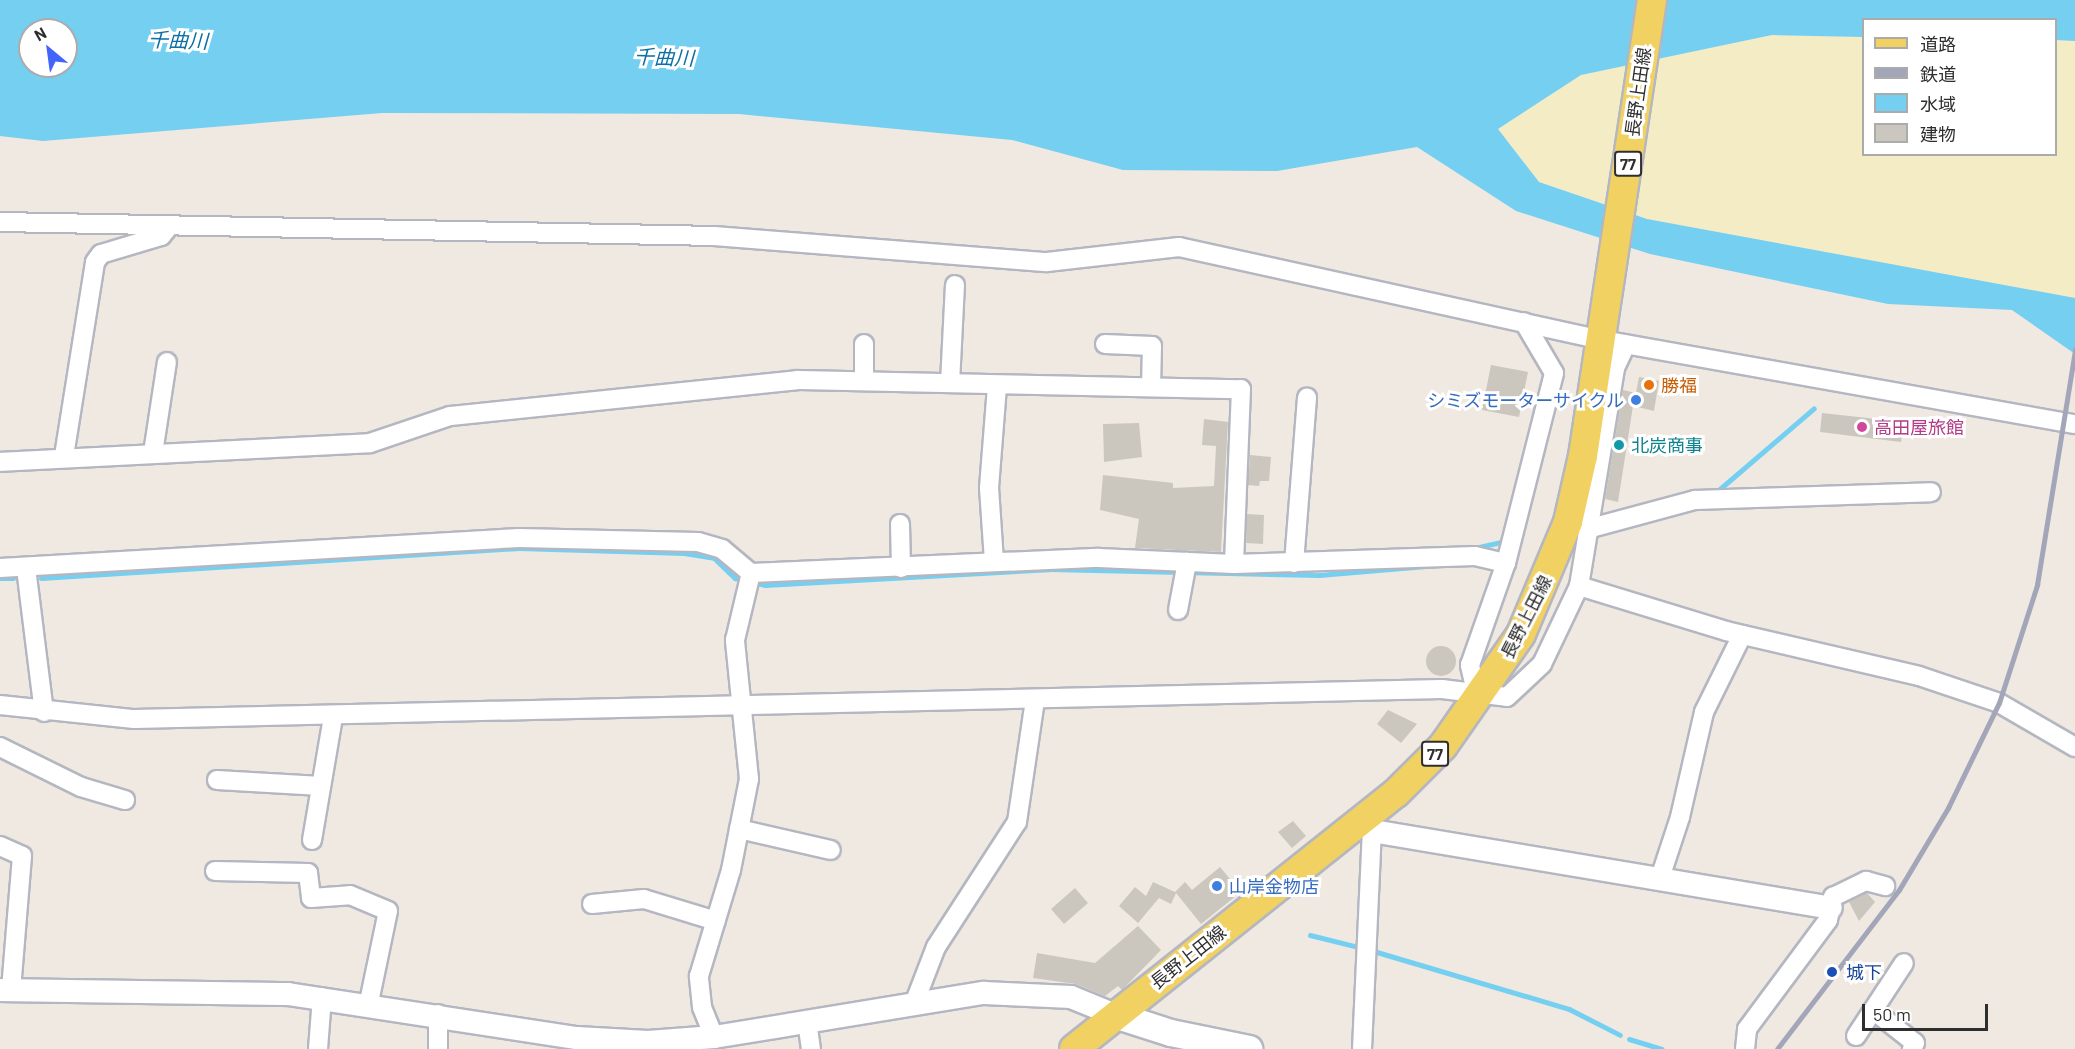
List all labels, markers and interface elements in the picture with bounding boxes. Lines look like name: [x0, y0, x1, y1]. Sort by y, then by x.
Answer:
north arrow: [18, 18, 78, 78]
legend: [1862, 18, 2057, 156]
text: N: [31, 23, 49, 44]
water label: 千曲川: [148, 27, 208, 53]
text: 道路: [1920, 33, 1956, 55]
water label: 千曲川: [634, 44, 694, 70]
street label: 長野上田線: [1621, 46, 1655, 138]
text: 鉄道: [1920, 63, 1956, 85]
text: 水域: [1920, 93, 1956, 115]
text: 建物: [1920, 123, 1956, 145]
road number: 77: [1613, 151, 1643, 177]
place label: 勝福: [1661, 374, 1697, 396]
marker: 勝福: [1642, 378, 1656, 392]
place label: シミズモーターサイクル: [1426, 389, 1624, 411]
marker: シミズモーターサイクル: [1629, 393, 1643, 407]
place label: 高田屋旅館: [1874, 416, 1964, 438]
marker: 高田屋旅館: [1855, 420, 1869, 434]
place label: 北炭商事: [1631, 434, 1703, 456]
marker: 北炭商事: [1612, 438, 1626, 452]
street label: 長野上田線: [1496, 572, 1556, 662]
road number: 77: [1420, 741, 1450, 767]
place label: 山岸金物店: [1229, 875, 1319, 897]
marker: 山岸金物店: [1210, 879, 1224, 893]
street label: 長野上田線: [1146, 921, 1230, 993]
place label: 城下: [1846, 961, 1882, 983]
marker: 城下: [1823, 963, 1841, 981]
scale bar: [1865, 992, 1991, 1030]
text: 50 m: [1873, 1003, 1911, 1025]

